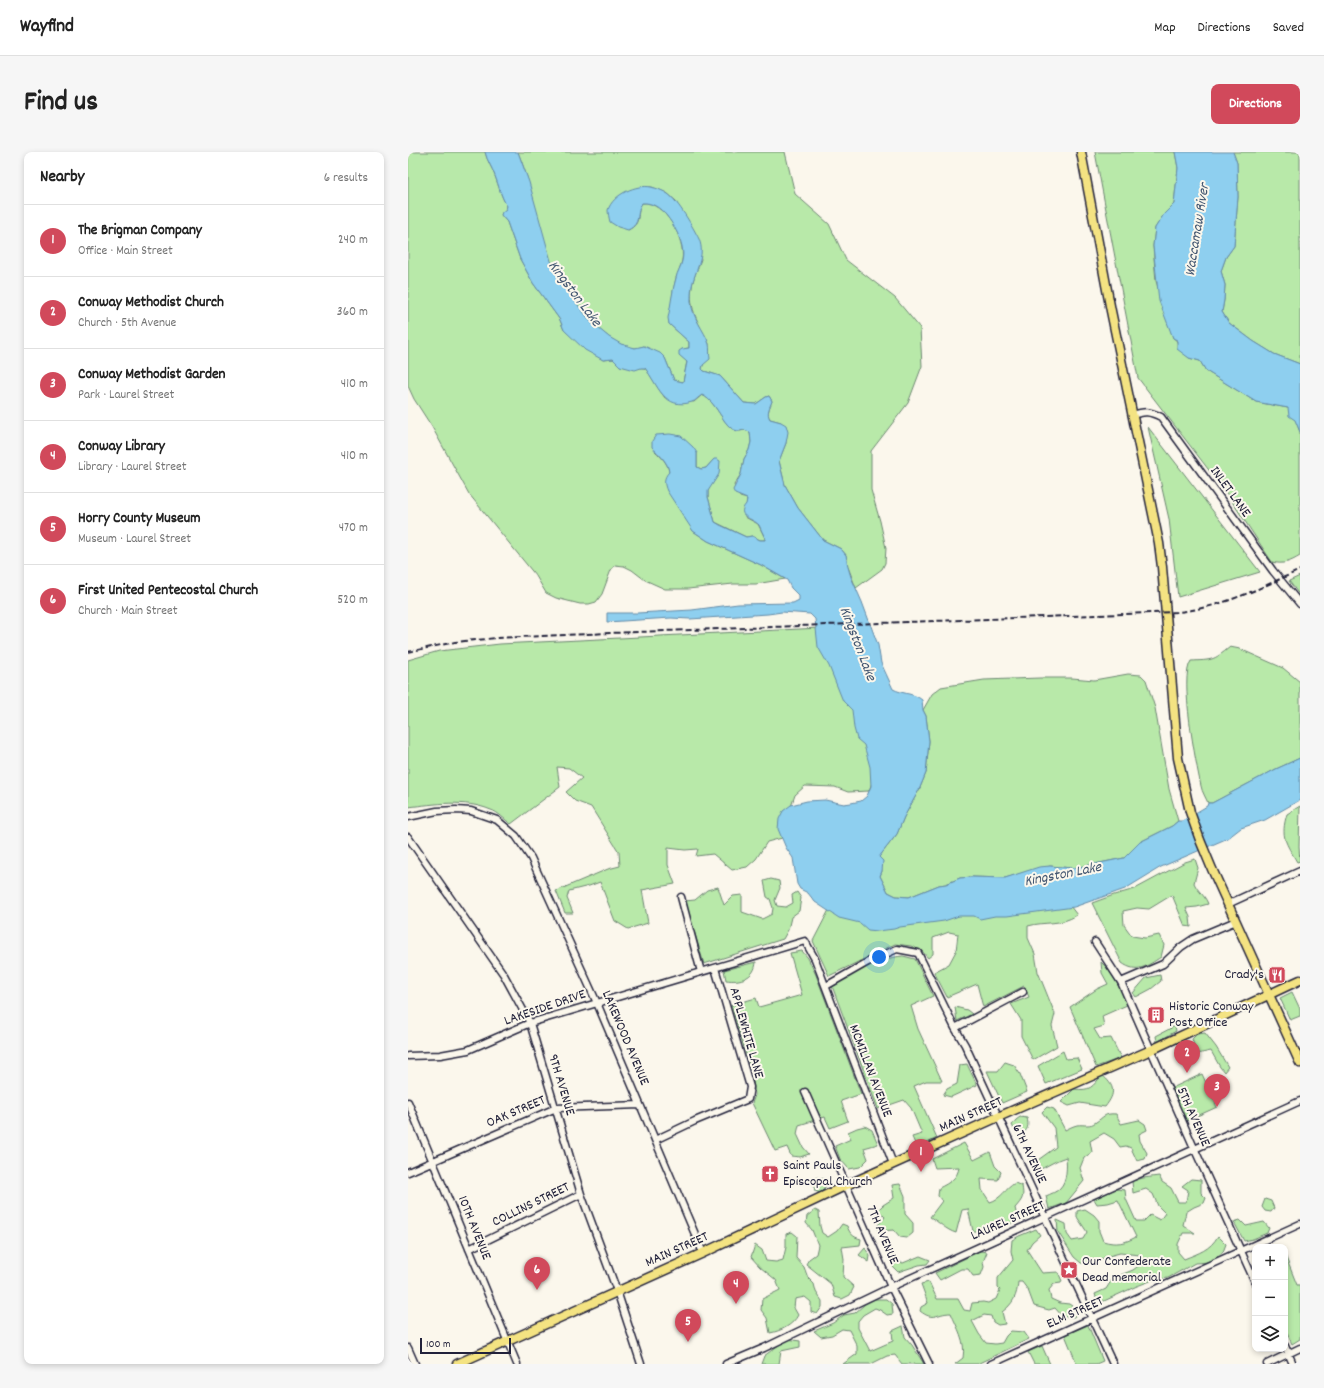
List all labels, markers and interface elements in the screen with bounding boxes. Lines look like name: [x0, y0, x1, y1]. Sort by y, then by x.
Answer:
text: Wayfind: [20, 14, 74, 41]
text: Map: [1154, 18, 1176, 38]
text: Directions: [1198, 18, 1251, 38]
text: Saved: [1273, 18, 1304, 38]
text: Find us: [24, 84, 98, 124]
button: Directions: [1211, 84, 1300, 124]
text: Nearby: [40, 166, 84, 190]
text: 6 results: [324, 169, 368, 188]
water label: Waccamaw River: [1180, 181, 1216, 278]
text: The Brigman Company: [78, 220, 202, 242]
text: 1: [52, 231, 54, 250]
text: 240 m: [338, 231, 368, 250]
text: Office · Main Street: [78, 242, 173, 261]
water label: Kingston Lake: [542, 256, 607, 333]
text: Conway Methodist Church: [78, 292, 224, 314]
text: 2: [50, 303, 56, 322]
text: 360 m: [337, 303, 368, 322]
text: Church · 5th Avenue: [78, 314, 176, 333]
text: Conway Methodist Garden: [78, 364, 226, 386]
text: 3: [50, 375, 56, 394]
text: 410 m: [341, 375, 368, 394]
text: Park · Laurel Street: [78, 386, 174, 405]
text: Conway Library: [78, 436, 165, 458]
text: 4: [50, 447, 56, 466]
text: 410 m: [341, 447, 368, 466]
text: Library · Laurel Street: [78, 458, 187, 477]
street label: INLET LANE: [1205, 462, 1256, 522]
text: Horry County Museum: [78, 508, 200, 530]
text: 5: [50, 519, 56, 538]
text: 470 m: [339, 519, 368, 538]
text: Museum · Laurel Street: [78, 530, 191, 549]
text: First United Pentecostal Church: [78, 580, 258, 602]
text: 6: [50, 591, 56, 610]
text: 520 m: [337, 591, 368, 610]
text: Church · Main Street: [78, 602, 178, 621]
water label: Kingston Lake: [833, 604, 882, 686]
water label: Kingston Lake: [1023, 856, 1105, 893]
your location: [869, 947, 889, 967]
place label: Crady's: [1224, 965, 1264, 985]
restaurant icon: Crady's: [1267, 965, 1287, 985]
street label: LAKESIDE DRIVE: [502, 985, 589, 1031]
street label: APPLEWHITE LANE: [723, 985, 769, 1081]
street label: LAKEWOOD AVENUE: [596, 987, 654, 1089]
place label: Historic Conway Post Office: [1169, 997, 1254, 1033]
building icon: Historic Conway Post Office: [1146, 1005, 1166, 1025]
street label: MCMILLAN AVENUE: [843, 1022, 897, 1121]
pin: 2: [1174, 1040, 1200, 1073]
street label: 9TH AVENUE: [542, 1052, 580, 1119]
pin: 3: [1204, 1074, 1230, 1107]
street label: 5TH AVENUE: [1171, 1084, 1215, 1151]
street label: OAK STREET: [483, 1090, 549, 1133]
street label: MAIN STREET: [936, 1092, 1006, 1138]
street label: 6TH AVENUE: [1006, 1121, 1052, 1188]
pin: 1: [908, 1139, 934, 1172]
place label: Saint Pauls Episcopal Church: [783, 1156, 872, 1192]
church icon: Saint Pauls Episcopal Church: [760, 1164, 780, 1184]
street label: COLLINS STREET: [489, 1177, 573, 1232]
street label: 10TH AVENUE: [452, 1193, 496, 1264]
street label: LAUREL STREET: [968, 1196, 1049, 1246]
street label: 7TH AVENUE: [861, 1203, 904, 1268]
street label: MAIN STREET: [642, 1227, 712, 1273]
map controls: [1252, 1244, 1288, 1352]
button: +: [1252, 1244, 1288, 1280]
place label: Our Confederate Dead memorial: [1082, 1252, 1171, 1288]
pin: 6: [524, 1257, 550, 1290]
place icon: Our Confederate Dead memorial: [1059, 1260, 1079, 1280]
pin: 4: [723, 1271, 749, 1304]
button: −: [1252, 1280, 1288, 1316]
street label: ELM STREET: [1043, 1291, 1107, 1334]
pin: 5: [675, 1309, 701, 1342]
button: layers: [1252, 1316, 1288, 1352]
scale bar: [420, 1336, 511, 1355]
text: 100 m: [426, 1337, 450, 1353]

